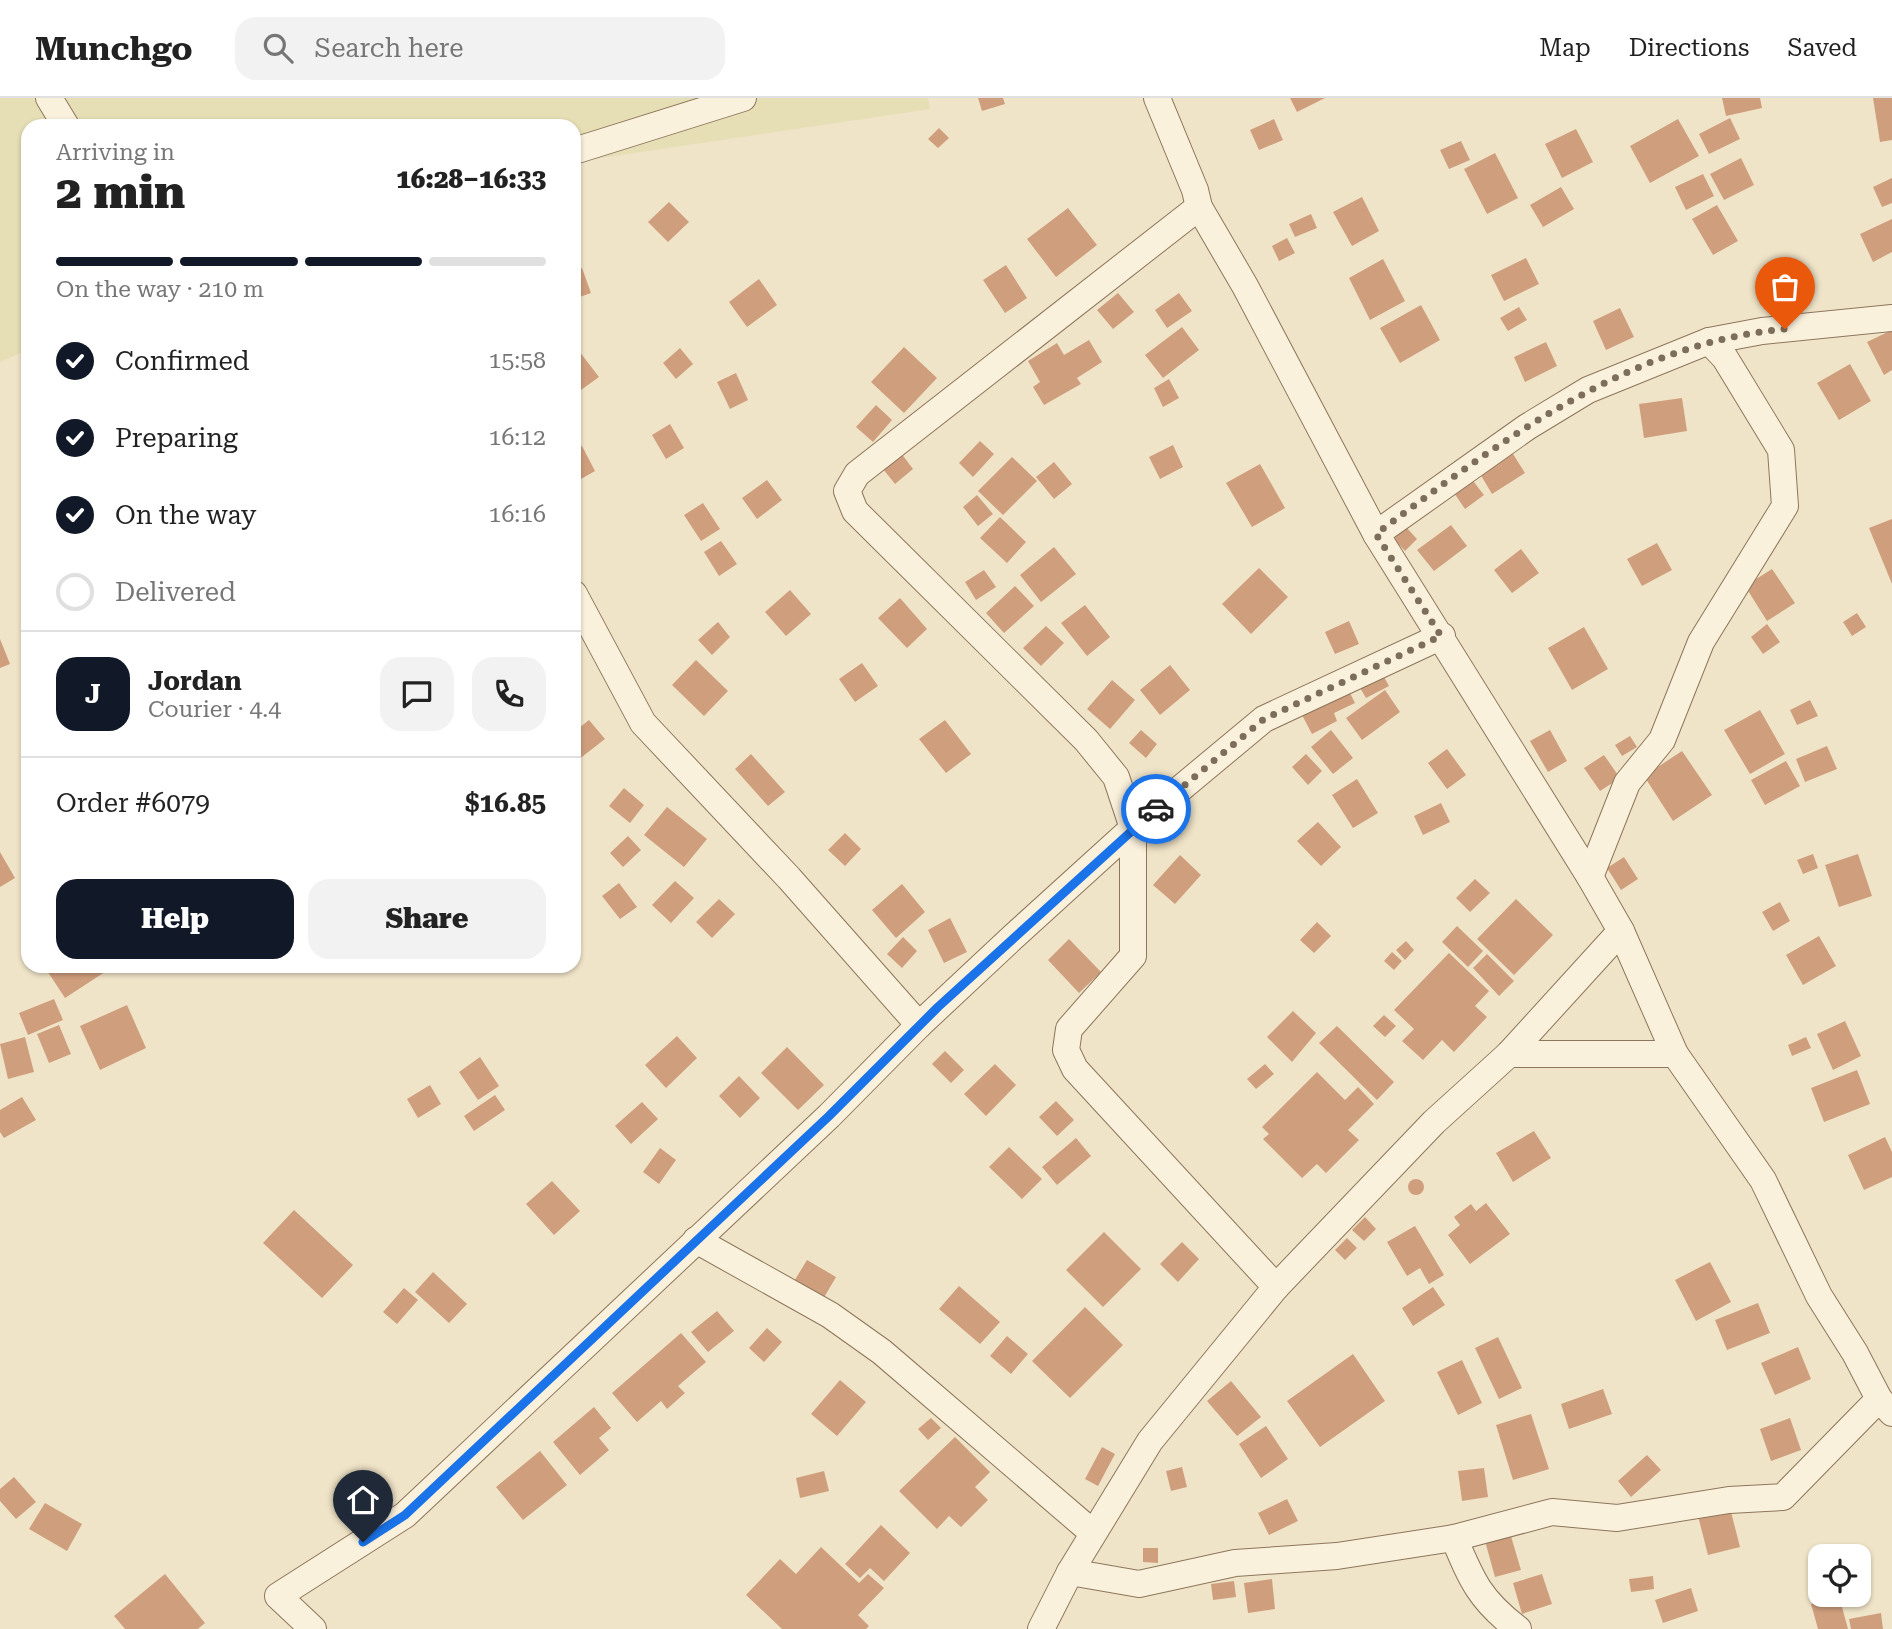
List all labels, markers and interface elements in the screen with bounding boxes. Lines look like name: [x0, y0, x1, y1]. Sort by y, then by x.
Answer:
search box: [235, 17, 725, 80]
text: Munchgo: [35, 29, 193, 68]
icon: search: [259, 29, 297, 67]
text: Search here: [315, 33, 464, 63]
text: Map: [1539, 34, 1591, 62]
text: Directions: [1629, 34, 1749, 62]
text: Saved: [1787, 34, 1857, 62]
text: Arriving in: [56, 139, 175, 166]
text: 16:28–16:33: [396, 164, 546, 194]
text: 2 min: [56, 165, 185, 219]
pin: [1755, 257, 1815, 329]
icon: bag: [1766, 268, 1804, 306]
text: On the way · 210 m: [56, 276, 264, 303]
icon: check: [56, 342, 94, 380]
text: Confirmed: [115, 346, 250, 376]
text: 15:58: [489, 347, 546, 374]
icon: check: [56, 419, 94, 457]
text: Preparing: [115, 423, 238, 453]
text: 16:12: [489, 424, 546, 451]
icon: check: [56, 496, 94, 534]
text: On the way: [115, 500, 256, 530]
text: 16:16: [489, 501, 546, 528]
text: Delivered: [115, 577, 236, 607]
button: chat: [380, 657, 454, 731]
button: phone: [472, 657, 546, 731]
text: Jordan: [148, 666, 242, 696]
text: J: [85, 679, 101, 709]
text: Courier · 4.4: [148, 696, 281, 723]
courier: [1121, 774, 1191, 844]
text: Order #6079: [56, 788, 210, 818]
text: $16.85: [465, 788, 546, 818]
icon: car: [1137, 790, 1175, 828]
button: Help: [56, 879, 294, 959]
button: Share: [308, 879, 546, 959]
pin: [333, 1470, 393, 1542]
icon: home: [344, 1481, 382, 1519]
map controls: [1808, 1544, 1871, 1607]
button: locate: [1808, 1544, 1871, 1607]

